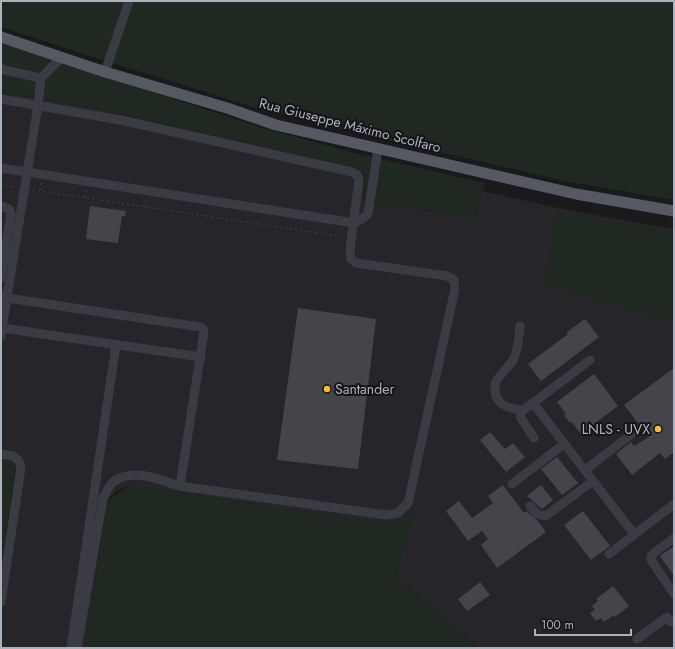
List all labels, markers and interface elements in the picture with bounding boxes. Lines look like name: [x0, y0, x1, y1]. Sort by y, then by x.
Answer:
street label: Rua Giuseppe Máximo Scolfaro: [257, 93, 443, 157]
place label: Santander: [335, 379, 394, 399]
marker: Santander: [322, 384, 332, 394]
place label: LNLS - UVX: [582, 419, 650, 439]
marker: LNLS - UVX: [653, 424, 663, 434]
scale bar: [535, 611, 631, 637]
text: 100 m: [541, 616, 574, 634]

